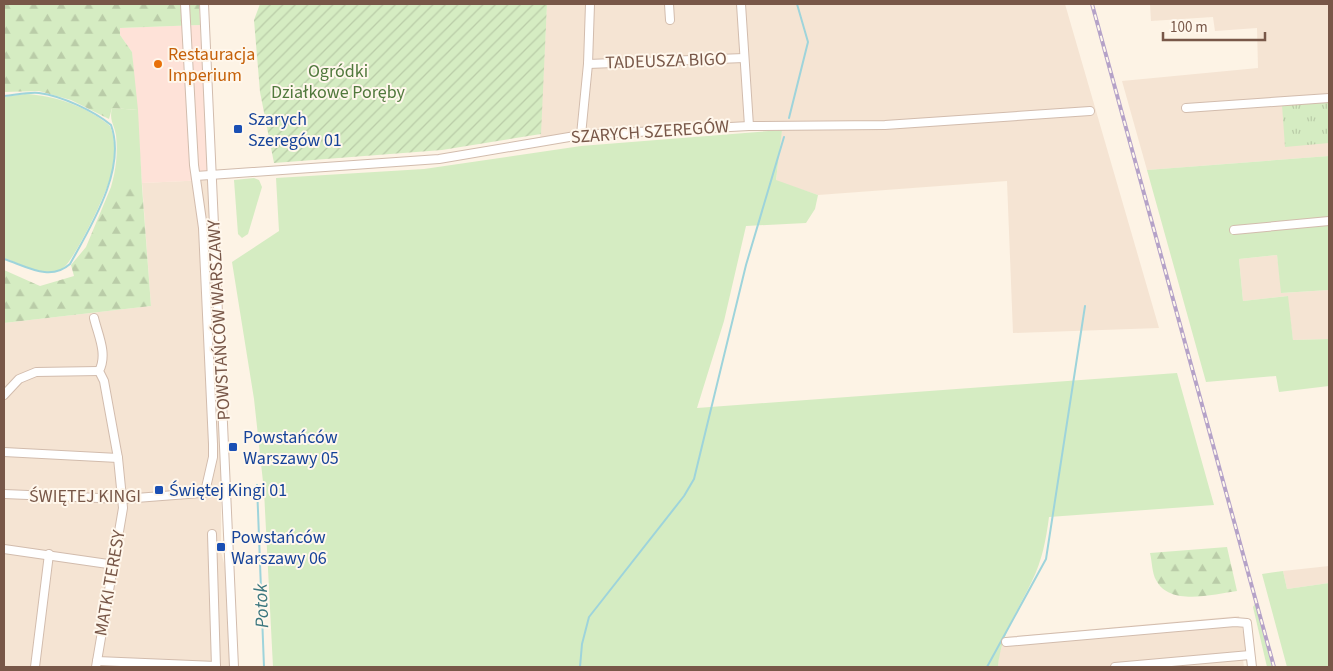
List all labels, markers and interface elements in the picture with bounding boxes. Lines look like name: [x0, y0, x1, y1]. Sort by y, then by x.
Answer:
scale bar: [1163, 10, 1266, 42]
text: 100 m: [1170, 17, 1208, 38]
place label: Restauracja Imperium: [168, 42, 255, 88]
street label: TADEUSZA BIGO: [605, 46, 727, 76]
marker: Restauracja Imperium: [152, 58, 164, 70]
park label: Ogródki Działkowe Poręby: [271, 59, 406, 105]
place label: Szarych Szeregów 01: [248, 107, 342, 153]
street label: SZARYCH SZEREGÓW: [570, 114, 730, 150]
marker: Szarych Szeregów 01: [232, 123, 244, 135]
street label: POWSTAŃCÓW WARSZAWY: [201, 219, 237, 421]
place label: Powstańców Warszawy 05: [243, 425, 339, 471]
marker: Powstańców Warszawy 05: [227, 441, 239, 453]
place label: Świętej Kingi 01: [169, 478, 287, 503]
street label: ŚWIĘTEJ KINGI: [29, 484, 141, 509]
marker: Świętej Kingi 01: [153, 484, 165, 496]
place label: Powstańców Warszawy 06: [231, 525, 327, 571]
street label: MATKI TERESY: [88, 528, 132, 638]
marker: Powstańców Warszawy 06: [215, 541, 227, 553]
water label: Potok: [248, 582, 276, 629]

